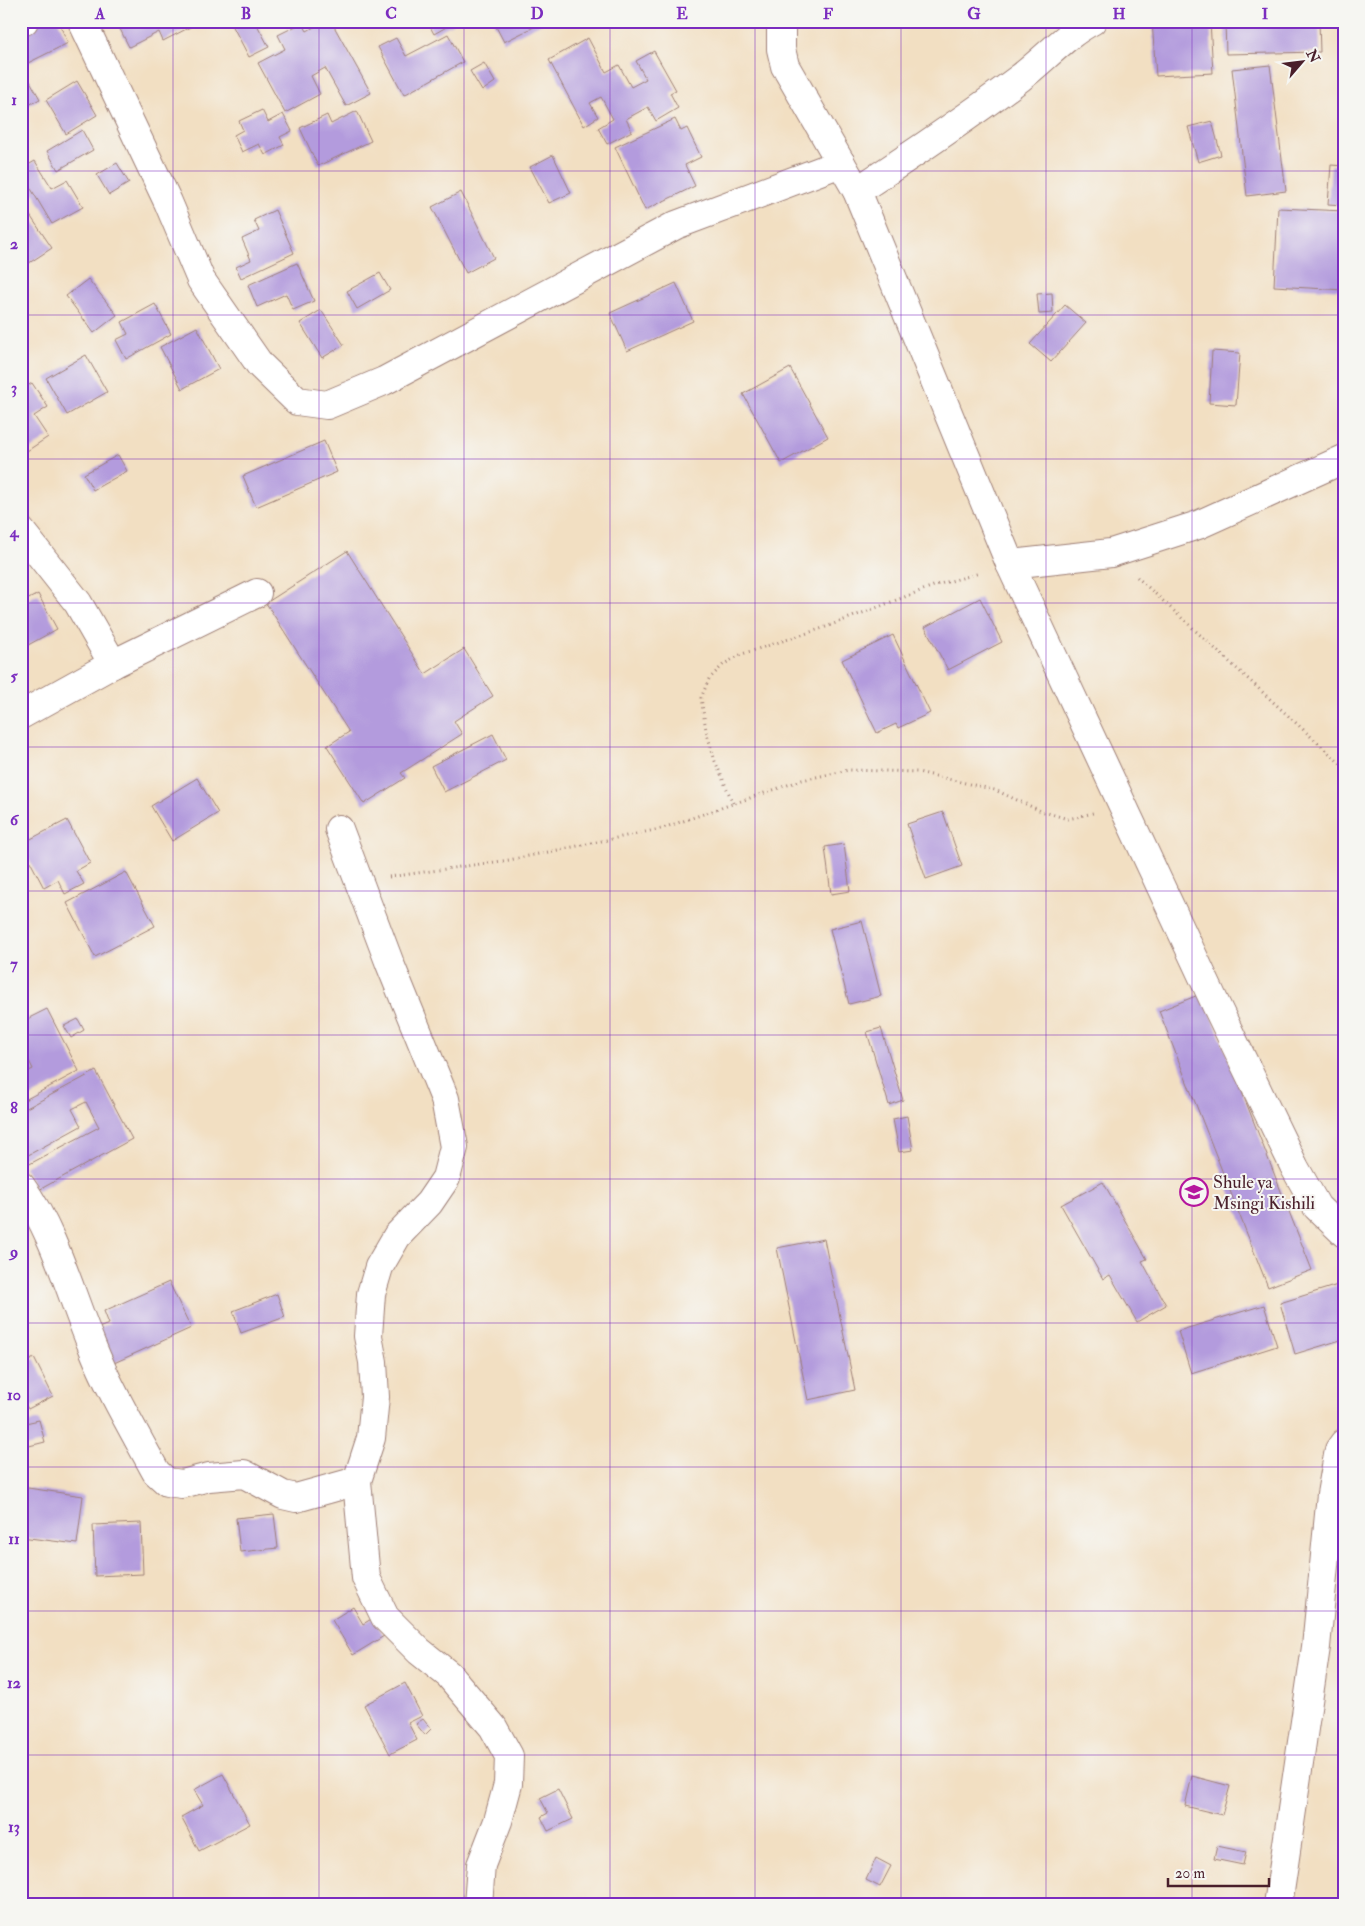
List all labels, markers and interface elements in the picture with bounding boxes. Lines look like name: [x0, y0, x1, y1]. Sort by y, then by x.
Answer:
text: A: [94, 4, 106, 24]
text: B: [241, 4, 251, 24]
text: C: [385, 4, 397, 24]
text: D: [530, 4, 544, 24]
text: E: [676, 4, 688, 24]
text: F: [823, 4, 833, 24]
text: G: [967, 4, 981, 24]
text: H: [1112, 4, 1126, 24]
text: I: [1262, 4, 1269, 24]
north arrow: [1278, 38, 1328, 88]
text: N: [1302, 46, 1324, 66]
text: 1: [11, 90, 17, 110]
text: 2: [10, 234, 18, 254]
text: 3: [11, 378, 17, 398]
text: 4: [9, 522, 20, 542]
text: 5: [10, 666, 18, 686]
text: 6: [10, 810, 20, 830]
text: 7: [10, 954, 18, 974]
text: 8: [10, 1098, 18, 1118]
place label: Shule ya Msingi Kishili: [1213, 1171, 1315, 1215]
school or university icon: Shule ya Msingi Kishili: [1179, 1177, 1209, 1207]
text: 9: [8, 1242, 18, 1262]
text: 10: [7, 1385, 21, 1405]
text: 11: [8, 1529, 20, 1549]
text: 12: [7, 1673, 21, 1693]
text: 13: [8, 1817, 20, 1837]
scale bar: [1168, 1856, 1269, 1888]
text: 20 m: [1175, 1864, 1205, 1883]

